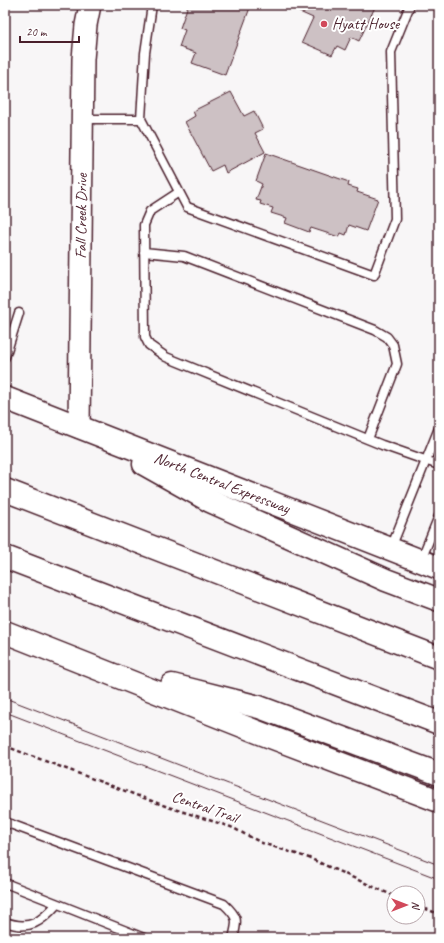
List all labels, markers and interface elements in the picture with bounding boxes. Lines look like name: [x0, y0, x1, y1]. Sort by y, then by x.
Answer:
place label: Hyatt House: [332, 14, 401, 34]
scale bar: [20, 18, 79, 44]
marker: Hyatt House: [319, 19, 329, 29]
text: 20 m: [26, 24, 48, 40]
street label: Fall Creek Drive: [71, 171, 92, 259]
street label: North Central Expressway: [151, 447, 294, 519]
street label: Central Trail: [169, 786, 244, 829]
north arrow: [386, 885, 426, 925]
text: N: [409, 902, 423, 911]

